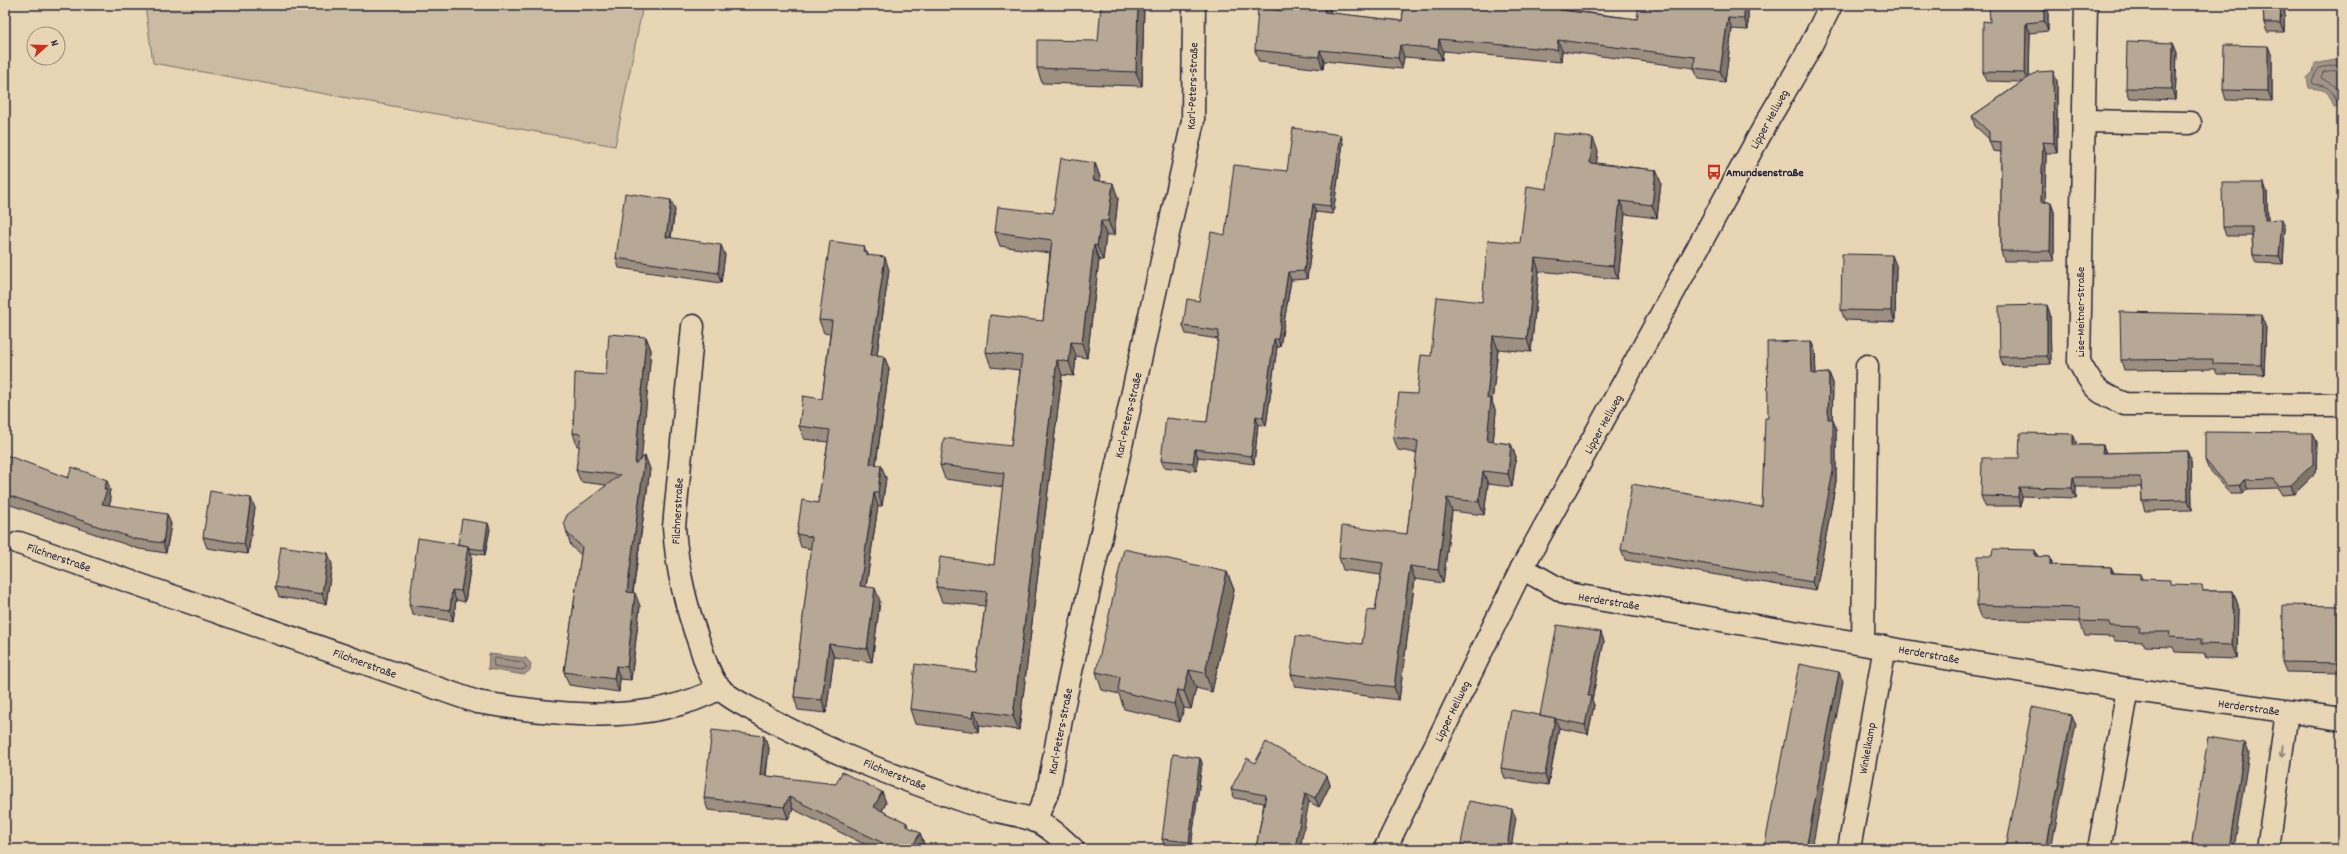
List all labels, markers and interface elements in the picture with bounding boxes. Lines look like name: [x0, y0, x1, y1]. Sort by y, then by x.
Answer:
north arrow: [26, 26, 66, 66]
text: N: [45, 38, 62, 49]
street label: Karl-Peters-Straße: [1183, 42, 1204, 130]
street label: Lipper Hellweg: [1747, 87, 1794, 153]
bus stop icon: Amundsenstraße: [1705, 163, 1723, 181]
place label: Amundsenstraße: [1726, 165, 1804, 182]
street label: Lise-Meitner-Straße: [2073, 267, 2090, 357]
street label: Karl-Peters-Straße: [1111, 371, 1148, 460]
street label: Lipper Hellweg: [1581, 392, 1628, 458]
street label: Filchnerstraße: [668, 477, 689, 545]
street label: Filchnerstraße: [24, 540, 93, 577]
street label: Herderstraße: [1577, 589, 1641, 616]
street label: Herderstraße: [1897, 642, 1961, 669]
street label: Filchnerstraße: [330, 645, 399, 684]
street label: Lipper Hellweg: [1431, 678, 1475, 745]
street label: Karl-Peters-Straße: [1045, 687, 1078, 776]
street label: Herderstraße: [2217, 696, 2281, 721]
street label: Winkelkamp: [1856, 721, 1881, 775]
one-way arrow: [2278, 744, 2286, 757]
street label: Filchnerstraße: [860, 755, 928, 796]

